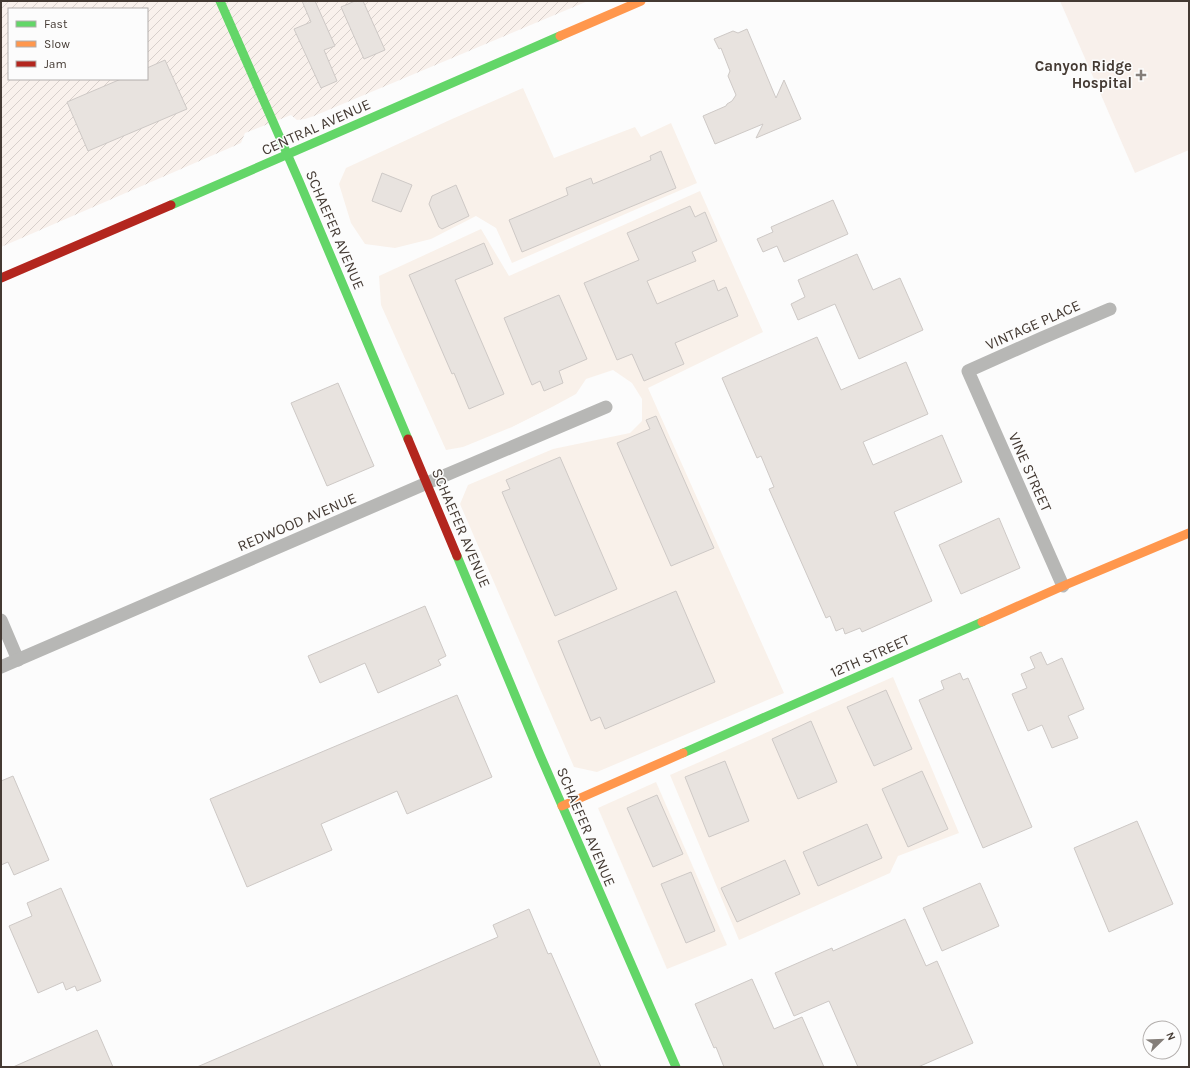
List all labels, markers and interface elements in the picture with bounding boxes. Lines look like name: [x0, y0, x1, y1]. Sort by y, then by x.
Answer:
legend: [8, 8, 148, 80]
text: Fast: [44, 17, 68, 31]
text: Slow: [44, 37, 70, 51]
text: Jam: [44, 57, 67, 71]
place label: Canyon Ridge Hospital: [1035, 57, 1132, 92]
marker: Canyon Ridge Hospital: [1135, 69, 1147, 81]
street label: CENTRAL AVENUE: [259, 95, 373, 159]
street label: SCHAEFER AVENUE: [302, 168, 368, 292]
street label: VINTAGE PLACE: [983, 296, 1083, 354]
street label: VINE STREET: [1004, 429, 1056, 515]
street label: SCHAEFER AVENUE: [428, 466, 494, 590]
street label: REDWOOD AVENUE: [235, 489, 359, 555]
street label: 12TH STREET: [828, 630, 913, 681]
street label: SCHAEFER AVENUE: [553, 765, 619, 889]
north arrow: [1142, 1020, 1182, 1060]
text: N: [1163, 1030, 1178, 1042]

